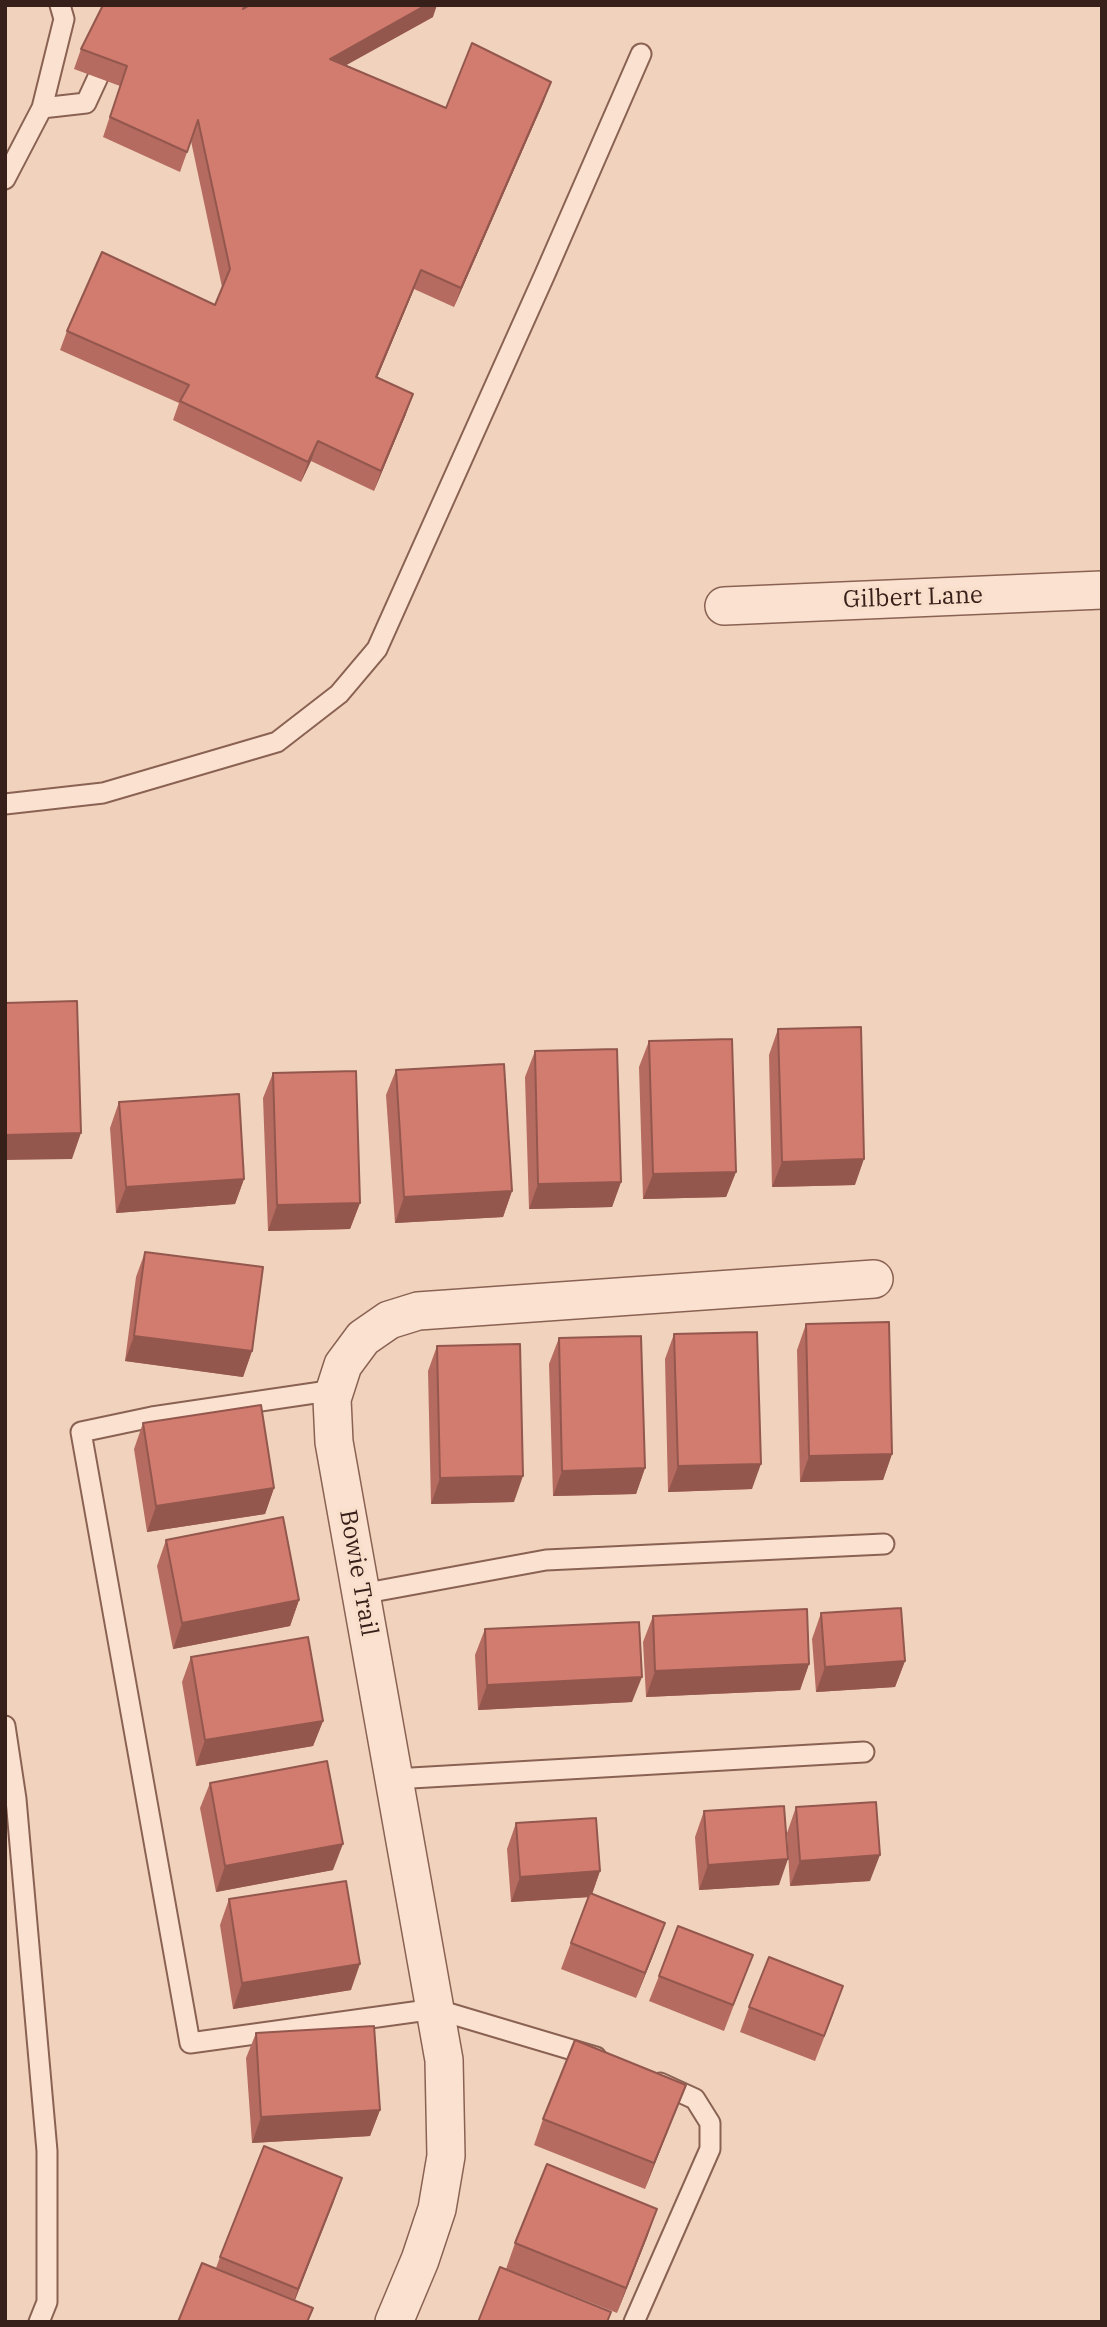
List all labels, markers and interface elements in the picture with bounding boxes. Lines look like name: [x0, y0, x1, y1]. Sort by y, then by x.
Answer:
street label: Gilbert Lane: [843, 581, 983, 615]
street label: Bowie Trail: [333, 1508, 383, 1638]

